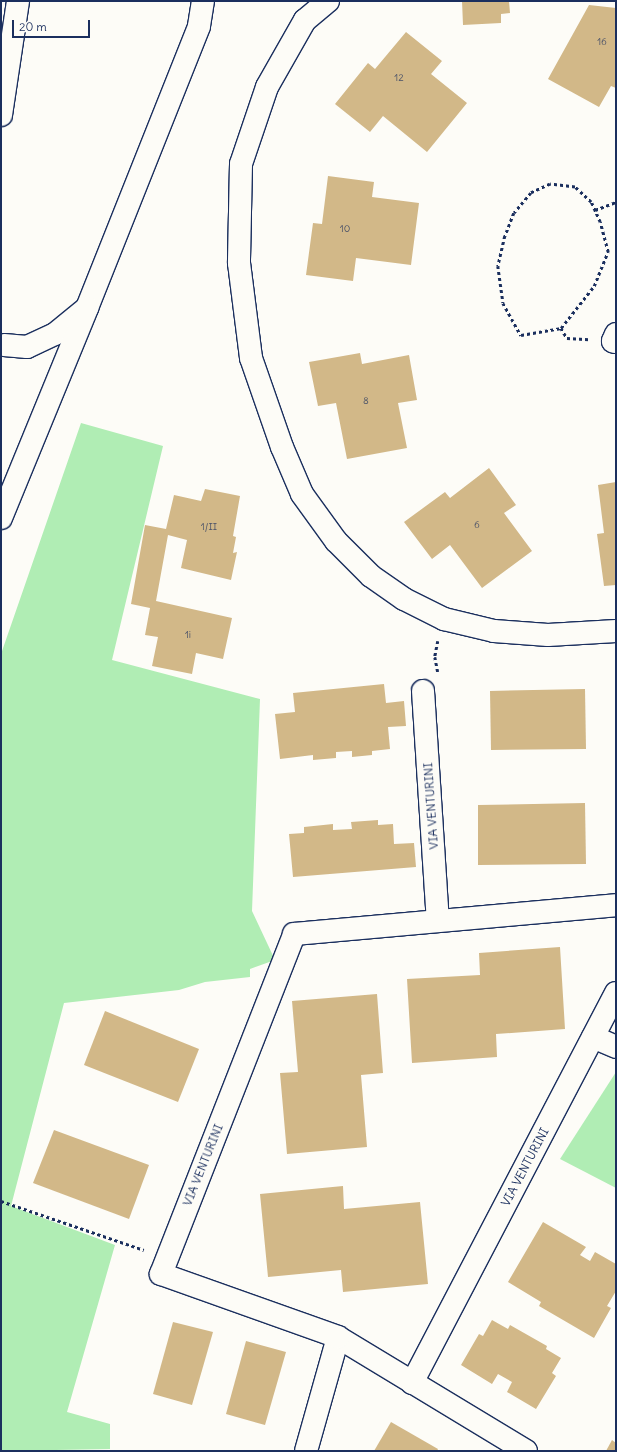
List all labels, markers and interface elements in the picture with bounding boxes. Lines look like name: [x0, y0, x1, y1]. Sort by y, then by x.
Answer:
scale bar: [14, 12, 92, 38]
text: 20 m: [19, 19, 47, 34]
house number: 16: [597, 36, 607, 48]
house number: 12: [394, 72, 404, 84]
house number: 10: [340, 223, 350, 235]
house number: 8: [363, 395, 369, 407]
house number: 6: [474, 519, 480, 531]
house number: 1/II: [201, 521, 217, 533]
house number: 1i: [185, 629, 191, 641]
street label: VIA VENTURINI: [421, 762, 441, 850]
street label: VIA VENTURINI: [180, 1122, 226, 1208]
street label: VIA VENTURINI: [498, 1125, 552, 1209]

